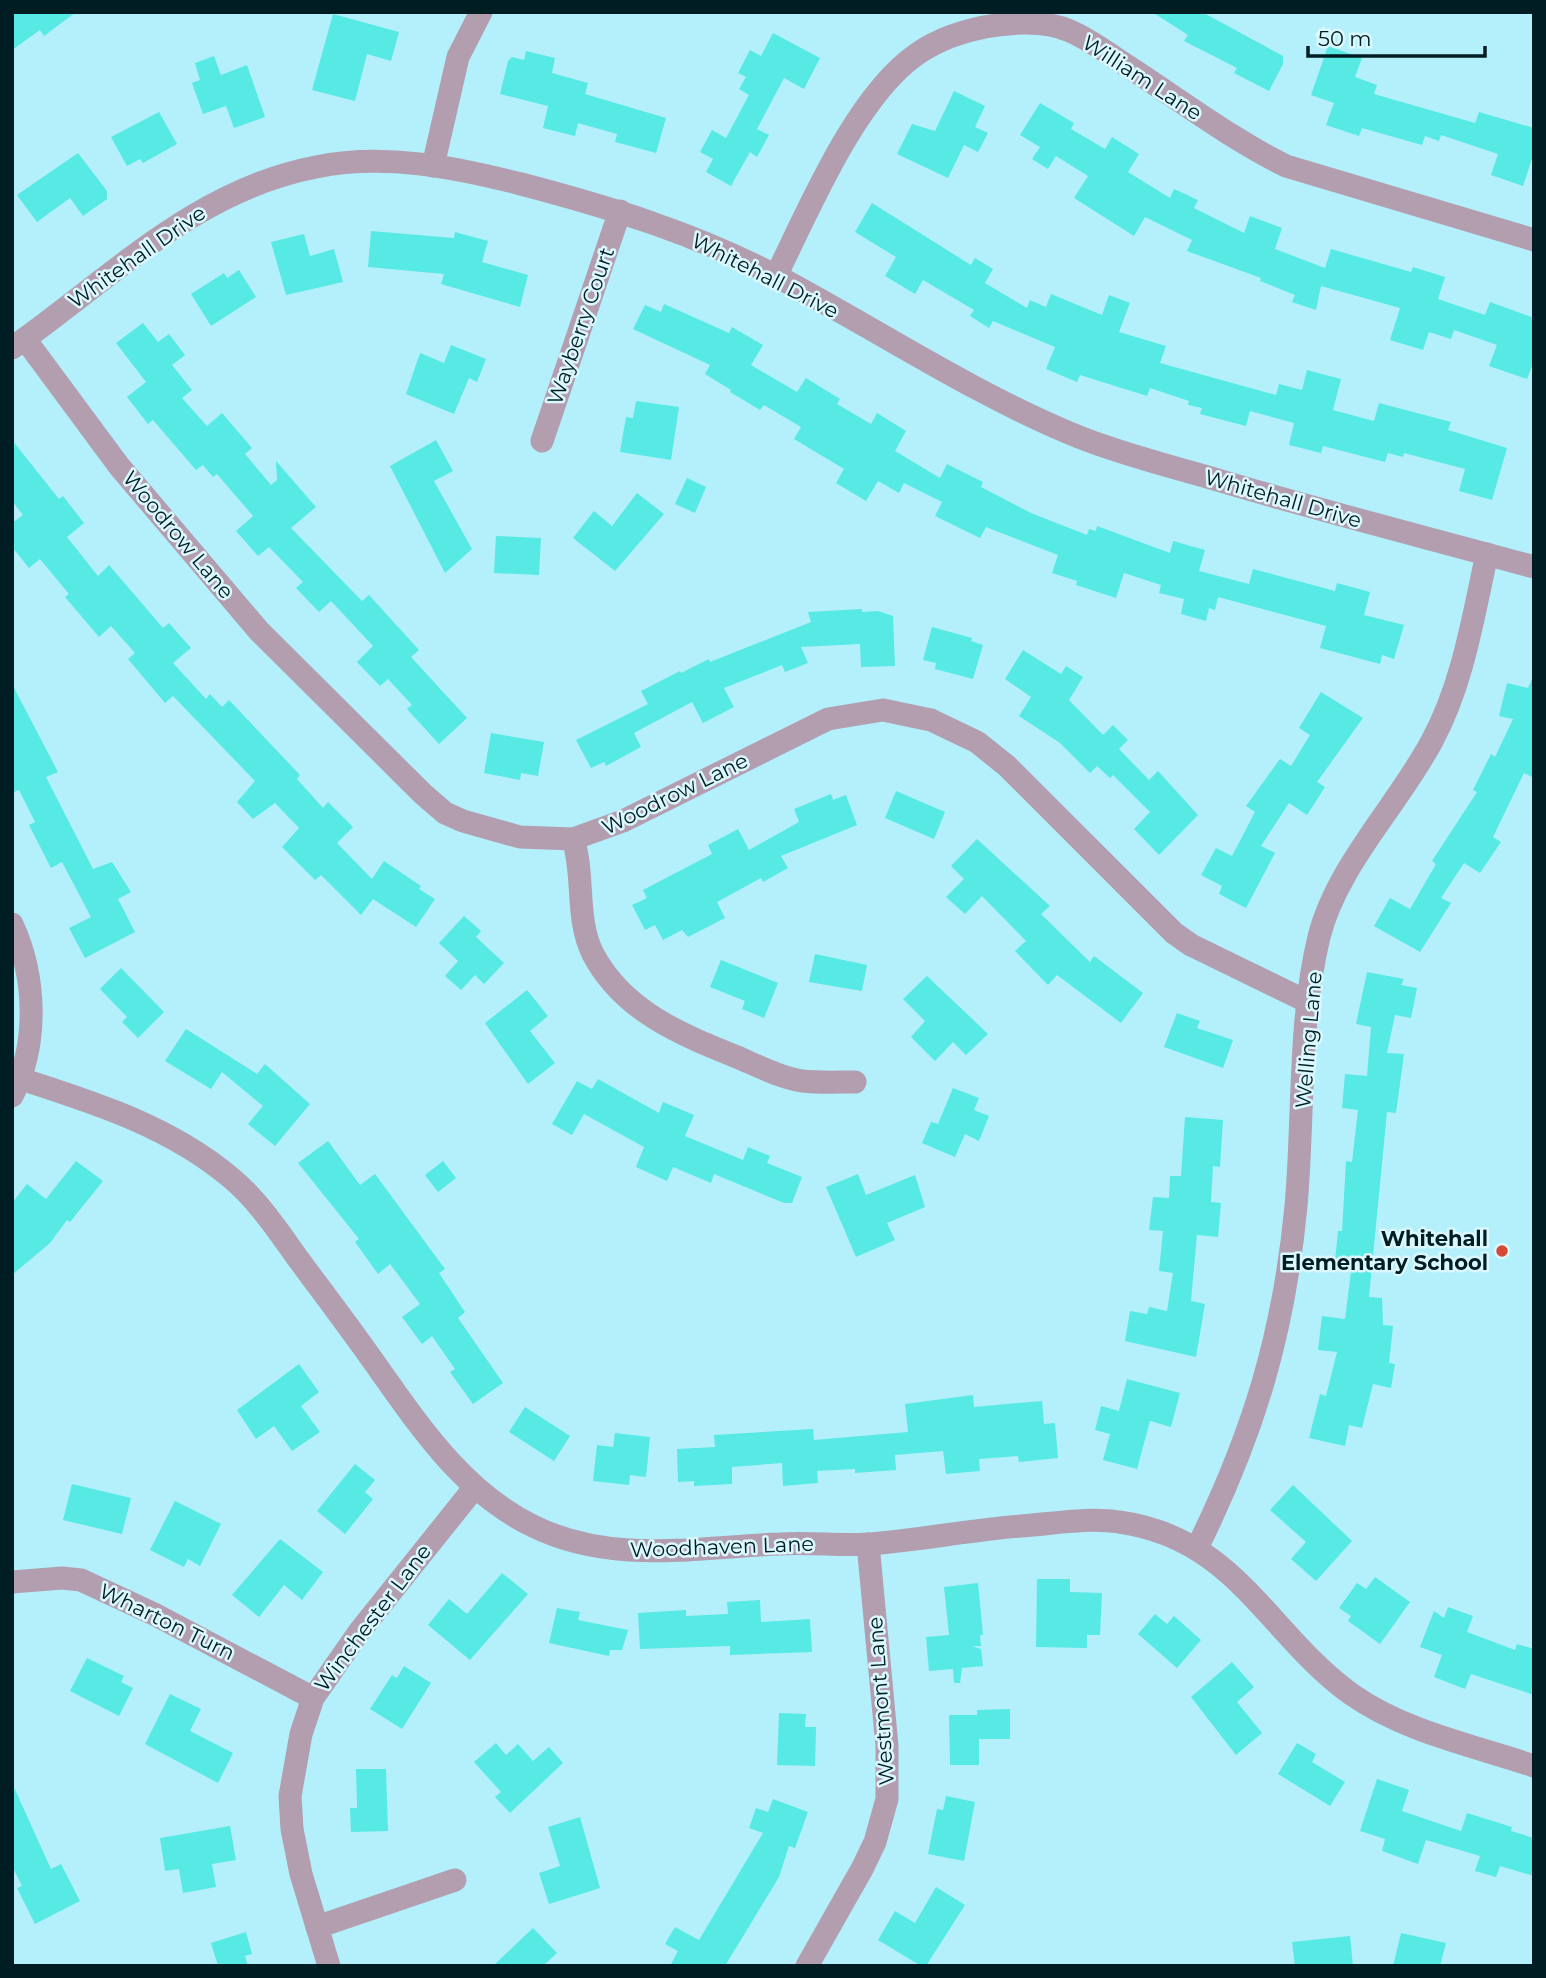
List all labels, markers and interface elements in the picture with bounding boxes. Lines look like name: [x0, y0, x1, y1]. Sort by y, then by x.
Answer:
scale bar: [1308, 14, 1485, 58]
text: 50 m: [1318, 26, 1372, 51]
street label: William Lane: [1078, 30, 1207, 125]
street label: Whitehall Drive: [63, 200, 210, 313]
street label: Whitehall Drive: [687, 228, 843, 323]
street label: Wayberry Court: [542, 244, 619, 408]
street label: Whitehall Drive: [1202, 464, 1364, 533]
street label: Woodrow Lane: [118, 466, 239, 604]
street label: Woodrow Lane: [598, 747, 752, 840]
street label: Welling Lane: [1290, 970, 1327, 1110]
place label: Whitehall Elementary School: [1281, 1226, 1488, 1275]
marker: Whitehall Elementary School: [1494, 1243, 1510, 1259]
street label: Woodhaven Lane: [629, 1531, 814, 1562]
street label: Winchester Lane: [309, 1539, 436, 1696]
street label: Wharton Turn: [95, 1578, 239, 1665]
street label: Westmont Lane: [862, 1616, 899, 1786]

